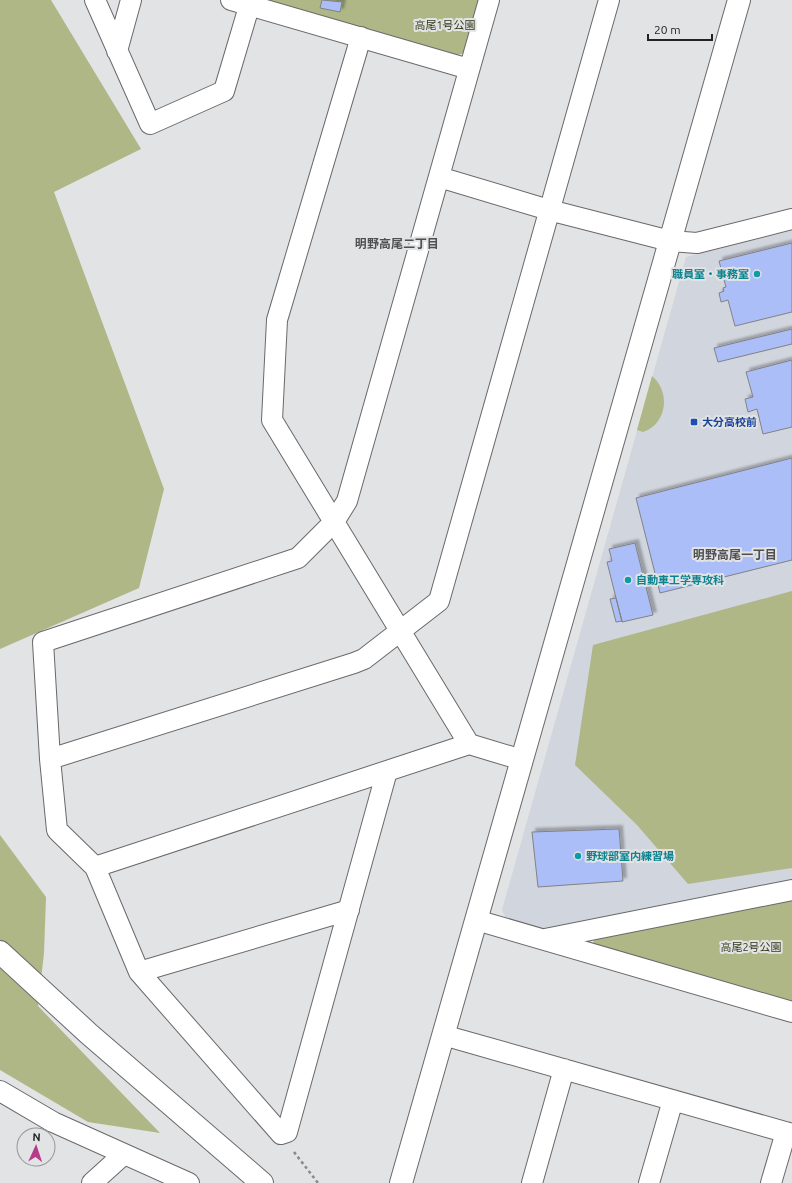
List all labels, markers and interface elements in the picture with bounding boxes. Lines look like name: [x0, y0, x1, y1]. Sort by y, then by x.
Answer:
scale bar: [648, 16, 712, 42]
park label: 高尾1号公園: [414, 19, 476, 31]
text: 20 m: [654, 23, 681, 36]
district label: 明野高尾二丁目: [355, 237, 439, 250]
place label: 職員室・事務室: [672, 268, 749, 280]
marker: 職員室・事務室: [752, 269, 762, 279]
place label: 大分高校前: [702, 416, 757, 428]
marker: 大分高校前: [689, 417, 699, 427]
district label: 明野高尾一丁目: [693, 548, 777, 561]
place label: 自動車工学専攻科: [636, 574, 724, 586]
marker: 自動車工学専攻科: [623, 575, 633, 585]
place label: 野球部室内練習場: [586, 850, 674, 862]
marker: 野球部室内練習場: [573, 851, 583, 861]
park label: 高尾2号公園: [720, 941, 782, 953]
north arrow: [16, 1127, 56, 1167]
text: N: [32, 1131, 41, 1143]

